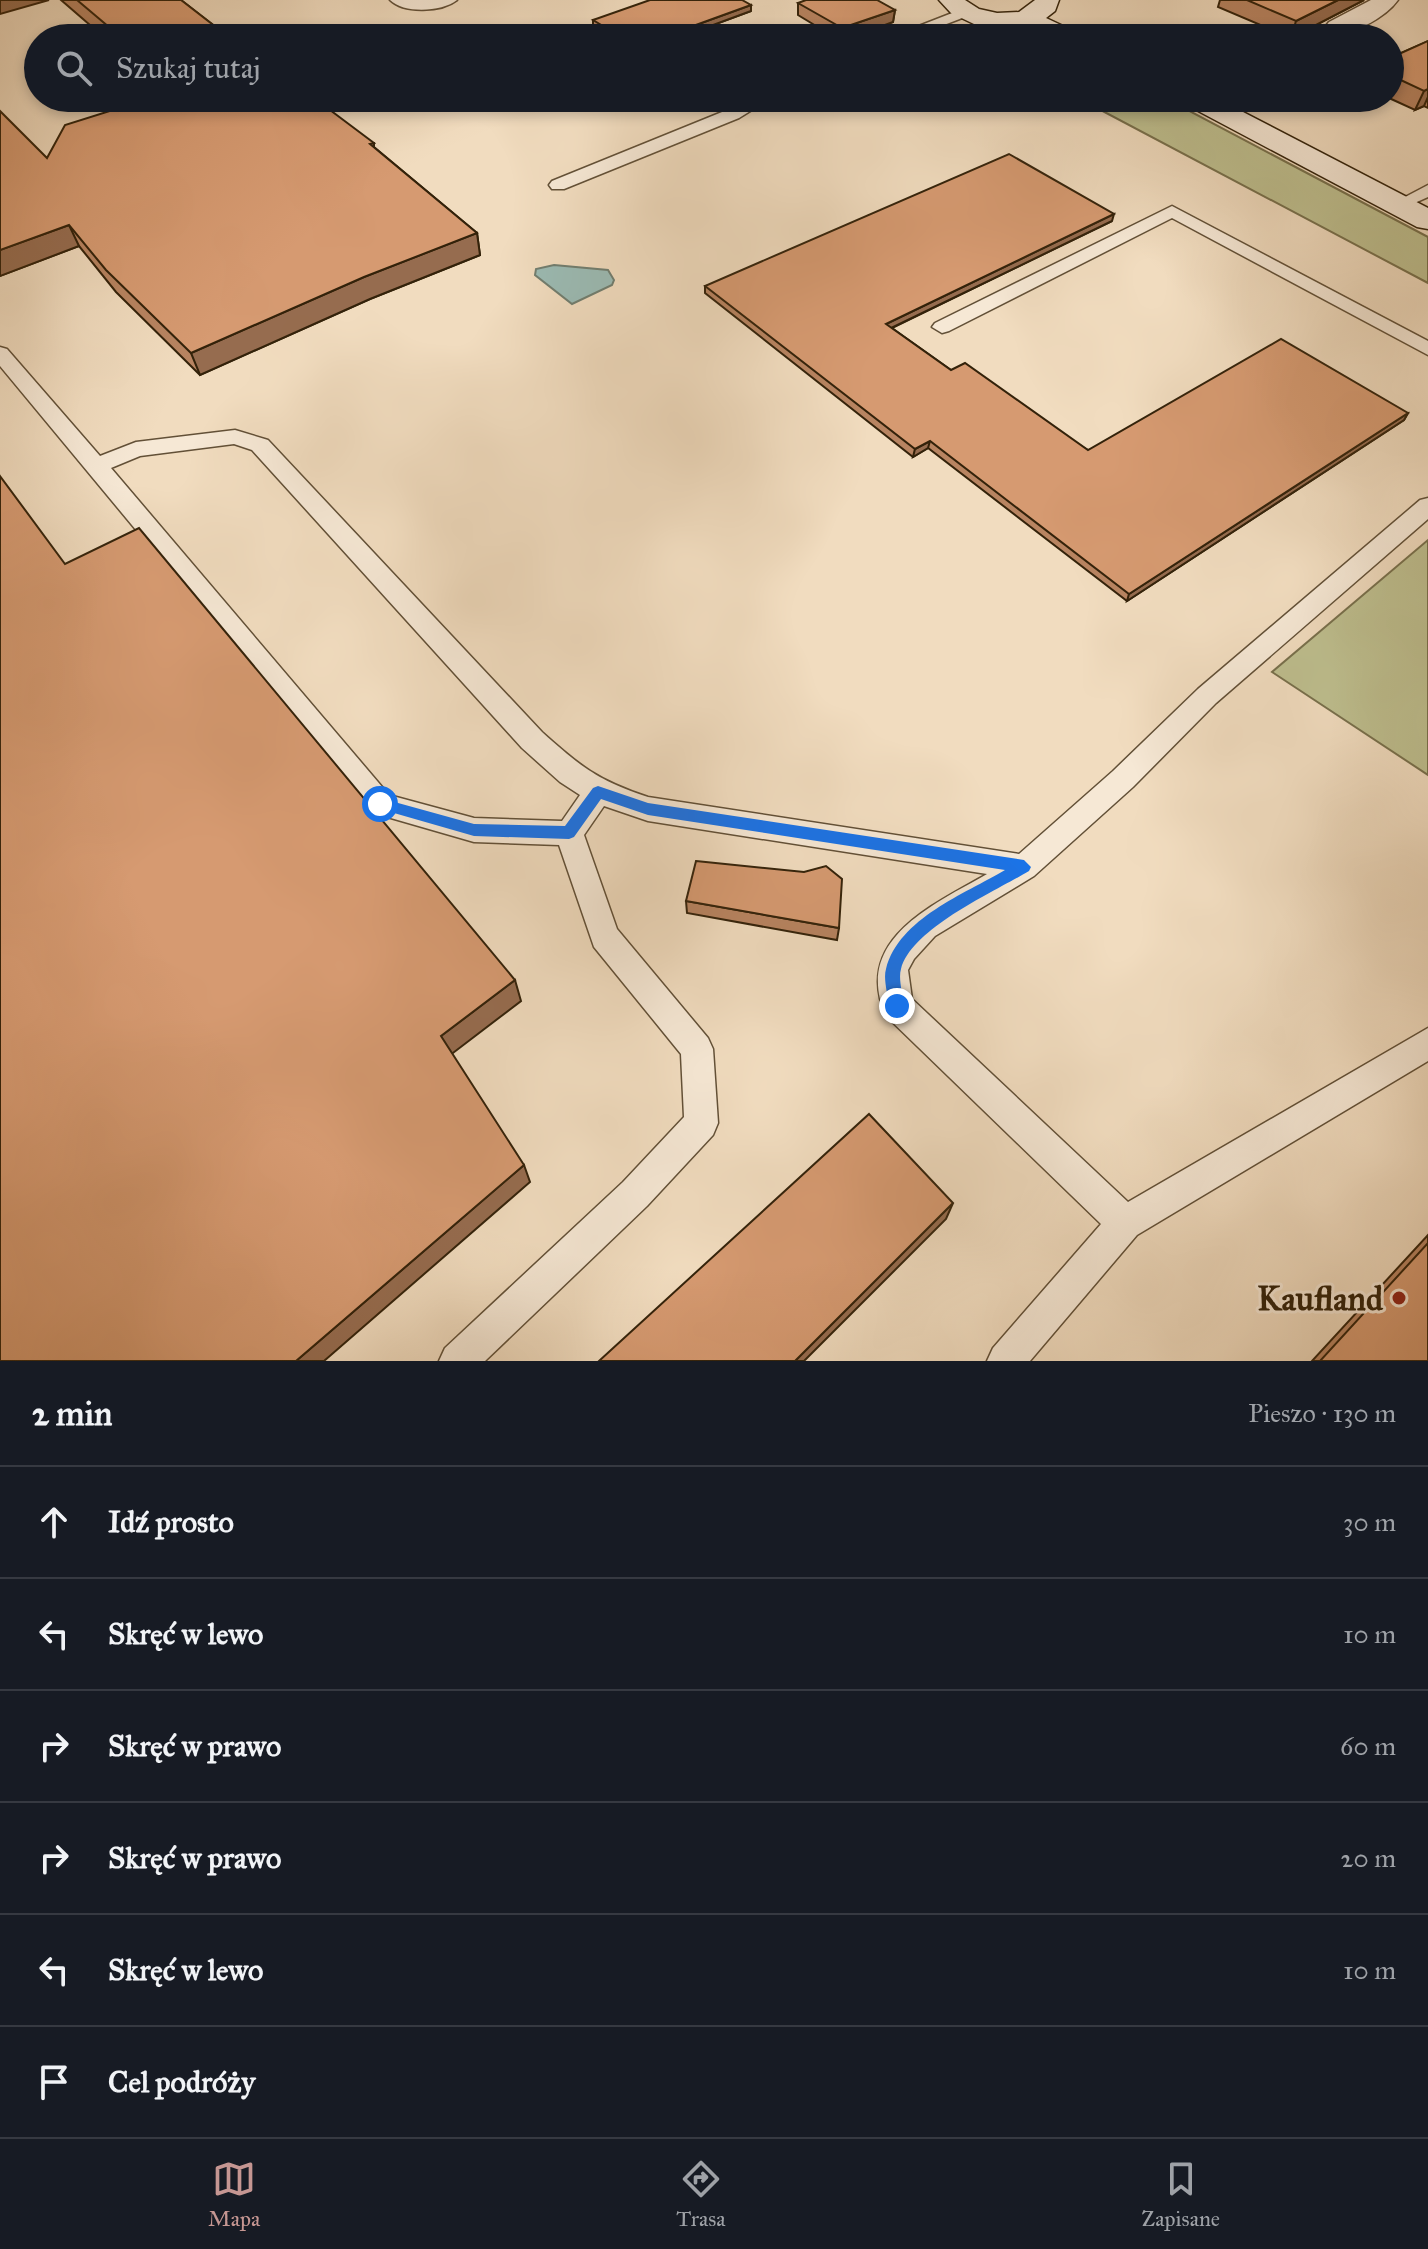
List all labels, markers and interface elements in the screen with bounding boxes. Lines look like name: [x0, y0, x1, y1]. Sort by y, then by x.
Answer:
search box: [24, 24, 1404, 112]
icon: search: [52, 46, 96, 90]
text: Szukaj tutaj: [116, 50, 261, 86]
route start: [362, 786, 398, 822]
route end: [879, 988, 915, 1024]
place label: Kaufland: [1257, 1278, 1384, 1319]
marker: Kaufland: [1390, 1289, 1408, 1307]
text: 2 min: [32, 1393, 112, 1434]
text: Pieszo · 130 m: [1248, 1397, 1396, 1429]
icon: ahead: [32, 1500, 76, 1544]
text: Idź prosto: [108, 1504, 234, 1540]
text: 30 m: [1343, 1506, 1396, 1538]
icon: left: [32, 1612, 76, 1656]
text: Skręć w lewo: [108, 1616, 263, 1652]
text: 10 m: [1343, 1618, 1396, 1650]
icon: right: [32, 1724, 76, 1768]
text: Skręć w prawo: [108, 1728, 281, 1764]
text: 60 m: [1340, 1730, 1396, 1762]
icon: right: [32, 1836, 76, 1880]
text: Skręć w prawo: [108, 1840, 281, 1876]
text: 20 m: [1341, 1842, 1396, 1874]
icon: left: [32, 1948, 76, 1992]
text: Skręć w lewo: [108, 1952, 263, 1988]
text: 10 m: [1343, 1954, 1396, 1986]
icon: arrive: [32, 2060, 76, 2104]
text: Cel podróży: [108, 2064, 255, 2100]
tab: Mapa: [208, 2157, 260, 2232]
tab: Trasa: [676, 2157, 726, 2232]
tab: Zapisane: [1142, 2157, 1220, 2232]

